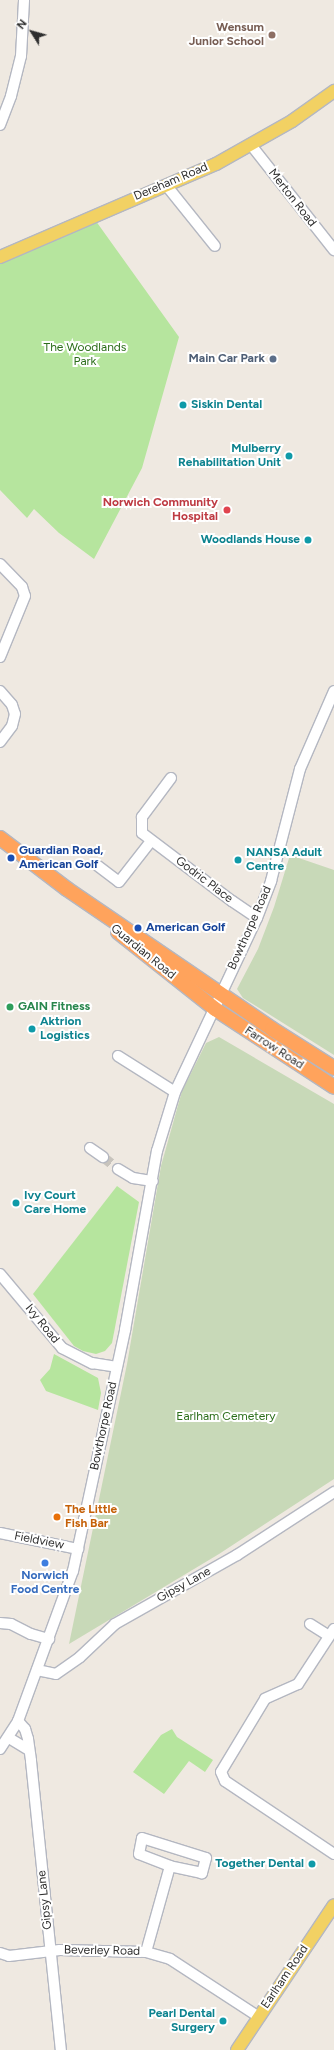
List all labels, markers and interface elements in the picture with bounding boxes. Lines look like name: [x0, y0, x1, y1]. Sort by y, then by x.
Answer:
north arrow: [12, 12, 52, 52]
text: N: [14, 17, 30, 32]
place label: Wensum Junior School: [189, 21, 264, 49]
marker: Wensum Junior School: [267, 30, 277, 40]
street label: Dereham Road: [132, 160, 210, 204]
street label: Merton Road: [265, 166, 319, 230]
park label: The Woodlands Park: [44, 341, 126, 369]
place label: Main Car Park: [188, 352, 265, 366]
marker: Main Car Park: [268, 354, 278, 364]
place label: Siskin Dental: [191, 398, 262, 412]
marker: Siskin Dental: [178, 400, 188, 410]
place label: Mulberry Rehabilitation Unit: [178, 442, 281, 470]
marker: Mulberry Rehabilitation Unit: [284, 451, 294, 461]
place label: Norwich Community Hospital: [103, 496, 218, 524]
marker: Norwich Community Hospital: [221, 504, 233, 516]
place label: Woodlands House: [201, 533, 300, 547]
marker: Woodlands House: [303, 535, 313, 545]
place label: Guardian Road, American Golf: [19, 844, 103, 872]
place label: NANSA Adult Centre: [246, 846, 322, 874]
marker: Guardian Road, American Golf: [6, 853, 16, 863]
street label: Godric Place: [172, 854, 236, 906]
marker: NANSA Adult Centre: [233, 855, 243, 865]
street label: Bowthorpe Road: [225, 884, 275, 972]
street label: Guardian Road: [108, 921, 178, 983]
place label: American Golf: [146, 921, 226, 935]
marker: American Golf: [133, 923, 143, 933]
place label: GAIN Fitness: [18, 1000, 90, 1014]
marker: GAIN Fitness: [5, 1002, 15, 1012]
place label: Aktrion Logistics: [40, 1015, 89, 1043]
marker: Aktrion Logistics: [27, 1024, 37, 1034]
street label: Farrow Road: [242, 1024, 306, 1072]
place label: Ivy Court Care Home: [24, 1189, 86, 1217]
marker: Ivy Court Care Home: [11, 1198, 21, 1208]
street label: Ivy Road: [22, 1301, 62, 1347]
street label: Bowthorpe Road: [88, 1380, 120, 1472]
park label: Earlham Cemetery: [176, 1410, 276, 1424]
place label: The Little Fish Bar: [65, 1503, 117, 1531]
marker: The Little Fish Bar: [52, 1512, 62, 1522]
street label: Fieldview: [13, 1529, 65, 1553]
marker: Norwich Food Centre: [40, 1558, 50, 1568]
street label: Gipsy Lane: [155, 1564, 213, 1606]
place label: Norwich Food Centre: [11, 1569, 79, 1597]
place label: Together Dental: [215, 1857, 304, 1871]
marker: Together Dental: [307, 1859, 317, 1869]
street label: Gipsy Lane: [35, 1870, 55, 1930]
street label: Earlham Road: [258, 1942, 312, 2012]
street label: Beverley Road: [64, 1943, 140, 1959]
place label: Pearl Dental Surgery: [149, 2007, 215, 2035]
marker: Pearl Dental Surgery: [218, 2016, 228, 2026]

